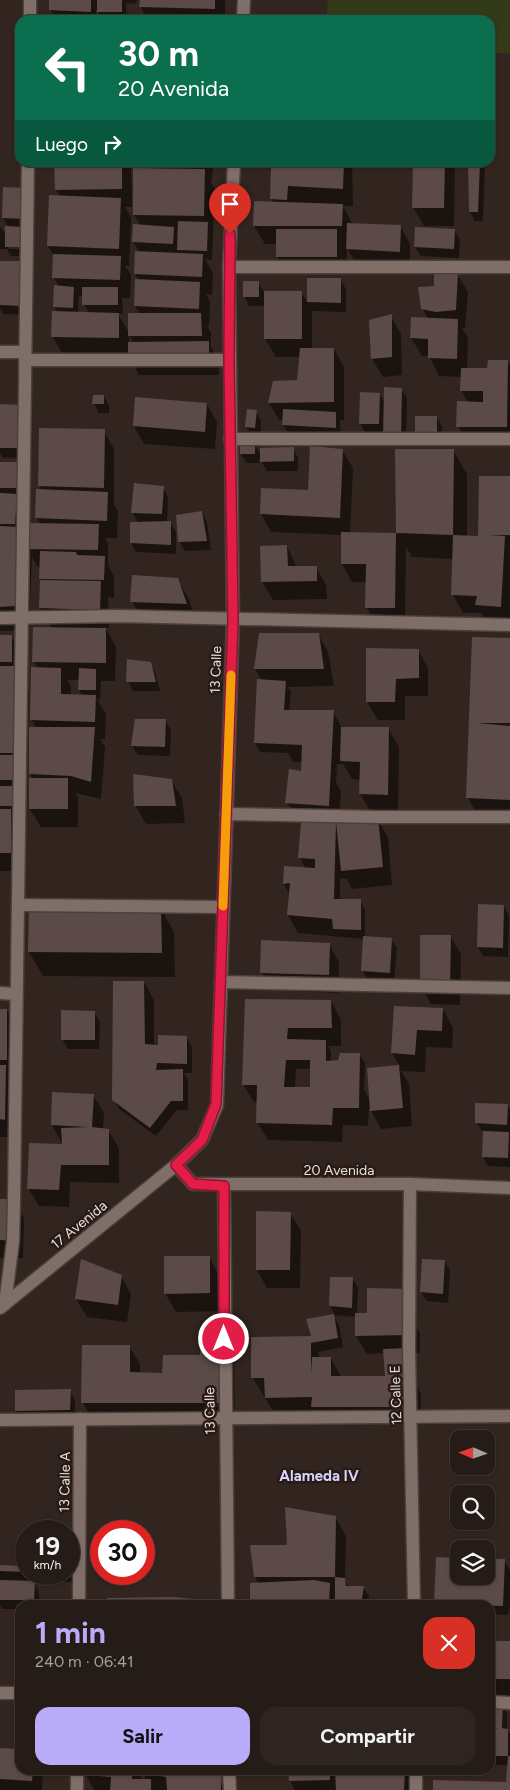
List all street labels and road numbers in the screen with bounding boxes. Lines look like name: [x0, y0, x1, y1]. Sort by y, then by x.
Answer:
street label: 13 Calle: [207, 645, 225, 694]
street label: 20 Avenida: [304, 1162, 374, 1179]
street label: 17 Avenida: [48, 1197, 110, 1253]
street label: 12 Calle E: [386, 1365, 406, 1425]
street label: 13 Calle: [201, 1387, 219, 1435]
street label: 13 Calle A: [56, 1451, 74, 1513]

